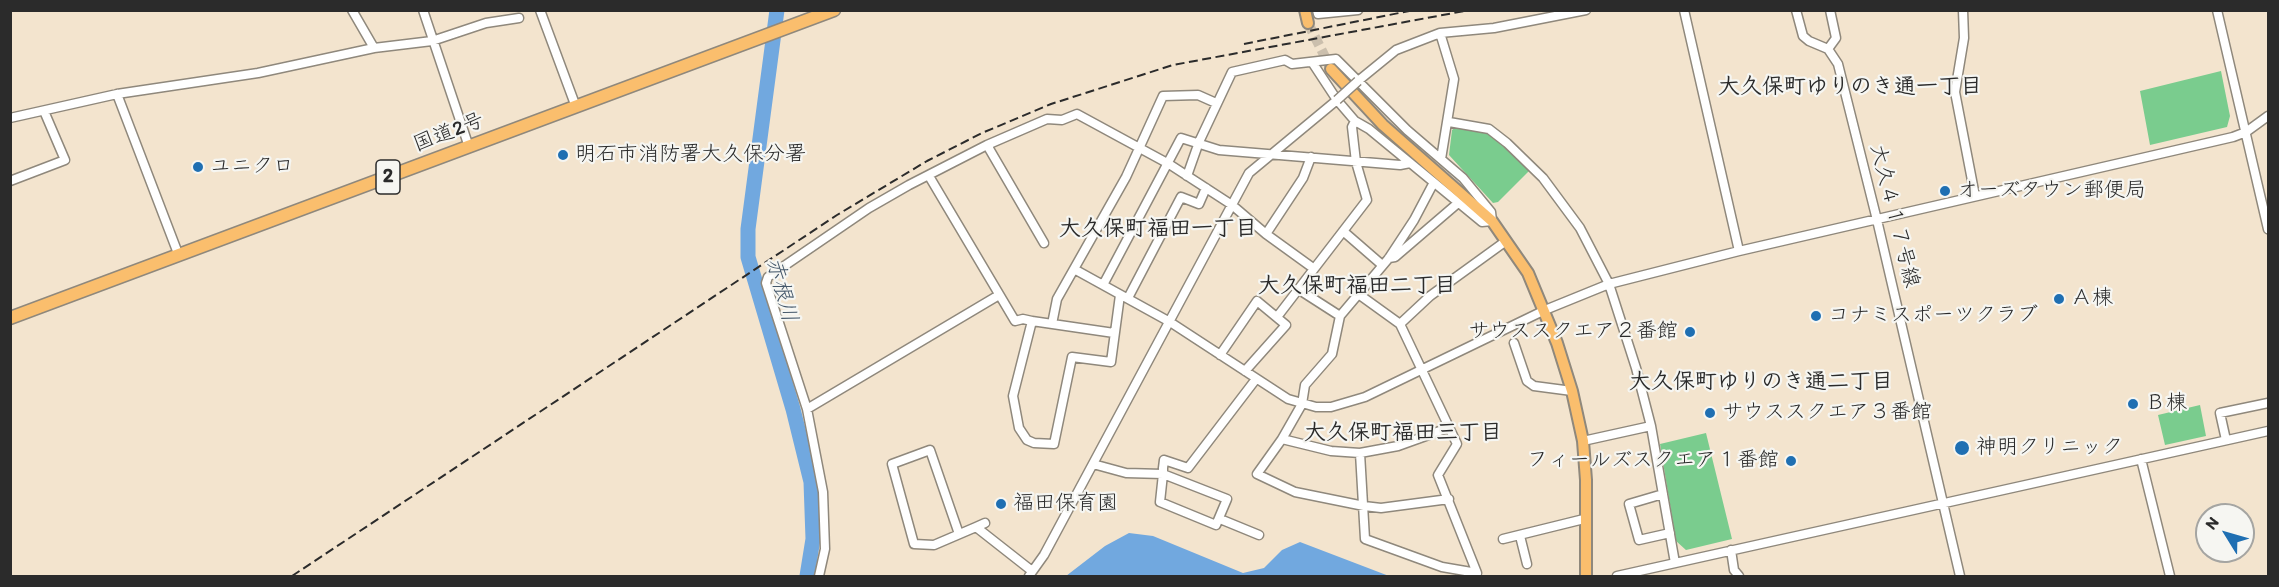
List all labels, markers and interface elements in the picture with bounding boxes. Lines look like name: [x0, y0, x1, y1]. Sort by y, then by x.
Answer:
district label: 大久保町ゆりのき通一丁目: [1718, 74, 1982, 100]
street label: 国道2号: [410, 108, 488, 158]
place label: 明石市消防署大久保分署: [575, 142, 806, 168]
street label: 大久４１７号線: [1864, 142, 1924, 290]
marker: 明石市消防署大久保分署: [556, 148, 570, 162]
place label: ユニクロ: [210, 154, 294, 180]
marker: ユニクロ: [191, 160, 205, 174]
road number: 2: [376, 160, 400, 194]
place label: オーズタウン郵便局: [1957, 178, 2146, 204]
marker: オーズタウン郵便局: [1938, 184, 1952, 198]
district label: 大久保町福田一丁目: [1059, 216, 1257, 242]
water label: 赤根川: [760, 255, 802, 325]
district label: 大久保町福田二丁目: [1258, 273, 1456, 299]
place label: Ａ棟: [2071, 286, 2113, 312]
marker: Ａ棟: [2052, 292, 2066, 306]
place label: コナミスポーツクラブ: [1828, 303, 2038, 329]
marker: コナミスポーツクラブ: [1809, 309, 1823, 323]
place label: サウススクエア２番館: [1468, 319, 1678, 345]
marker: サウススクエア２番館: [1683, 325, 1697, 339]
district label: 大久保町ゆりのき通二丁目: [1629, 369, 1893, 395]
place label: Ｂ棟: [2145, 391, 2187, 417]
marker: Ｂ棟: [2126, 397, 2140, 411]
place label: サウススクエア３番館: [1722, 400, 1932, 426]
marker: サウススクエア３番館: [1703, 406, 1717, 420]
district label: 大久保町福田三丁目: [1304, 420, 1502, 446]
place label: 神明クリニック: [1976, 435, 2123, 461]
marker: 神明クリニック: [1953, 439, 1971, 457]
place label: フィールズスクエア１番館: [1527, 448, 1779, 474]
marker: フィールズスクエア１番館: [1784, 454, 1798, 468]
place label: 福田保育園: [1013, 491, 1118, 517]
marker: 福田保育園: [994, 497, 1008, 511]
north arrow: [2195, 503, 2255, 563]
text: N: [2201, 513, 2223, 533]

